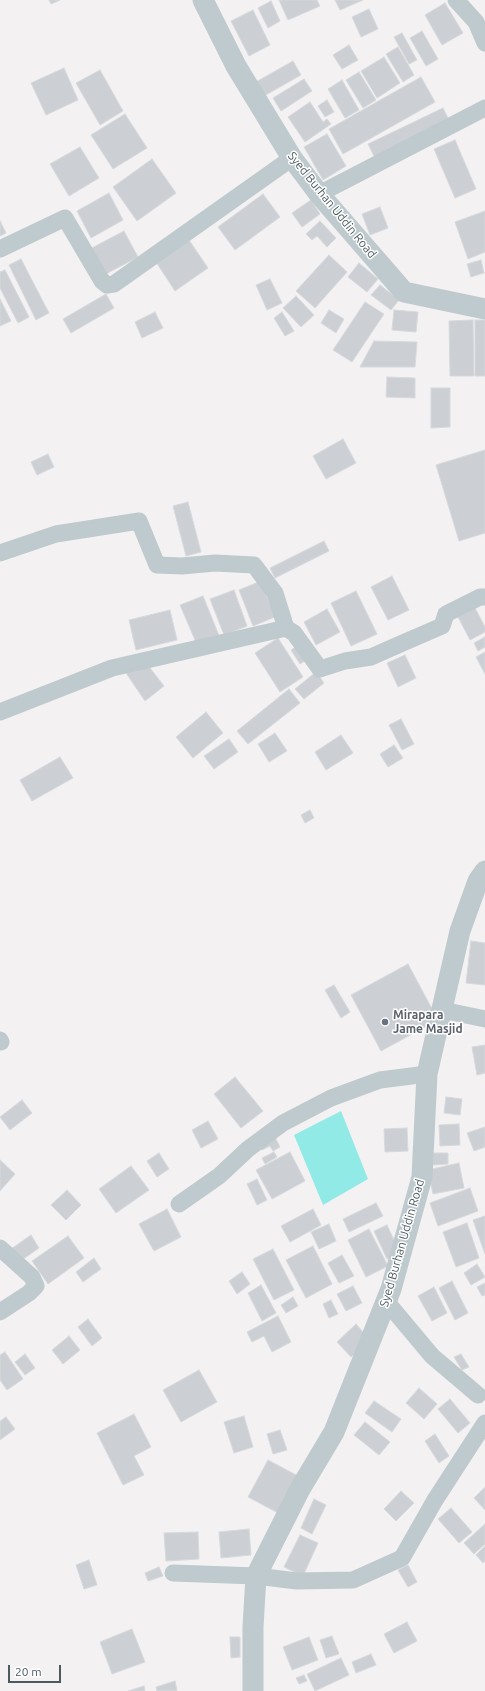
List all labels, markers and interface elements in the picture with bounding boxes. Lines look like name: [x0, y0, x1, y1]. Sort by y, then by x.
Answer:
street label: Syed Burhan Uddin Road: [285, 149, 379, 261]
place label: Mirapara Jame Masjid: [393, 1008, 463, 1036]
marker: Mirapara Jame Masjid: [380, 1017, 390, 1027]
street label: Syed Burhan Uddin Road: [377, 1177, 427, 1309]
scale bar: [10, 1657, 63, 1683]
text: 20 m: [15, 1665, 42, 1678]

